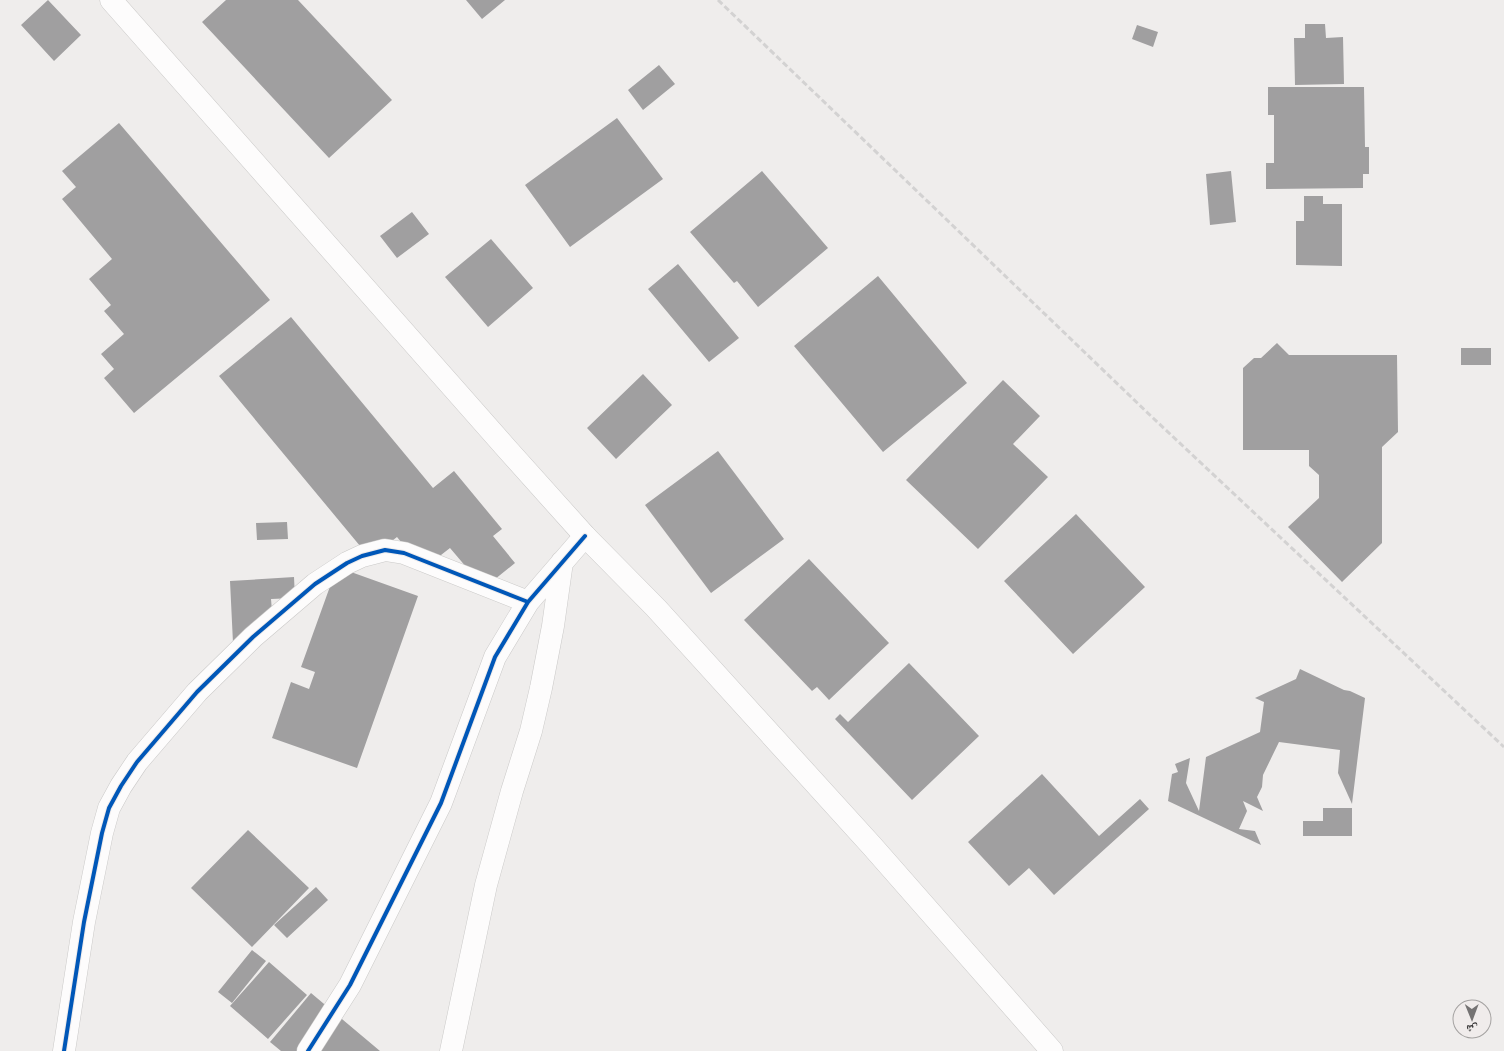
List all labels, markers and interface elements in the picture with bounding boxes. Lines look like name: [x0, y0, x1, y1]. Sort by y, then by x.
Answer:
north arrow: [1452, 999, 1492, 1039]
text: ش: [1466, 1021, 1478, 1035]

